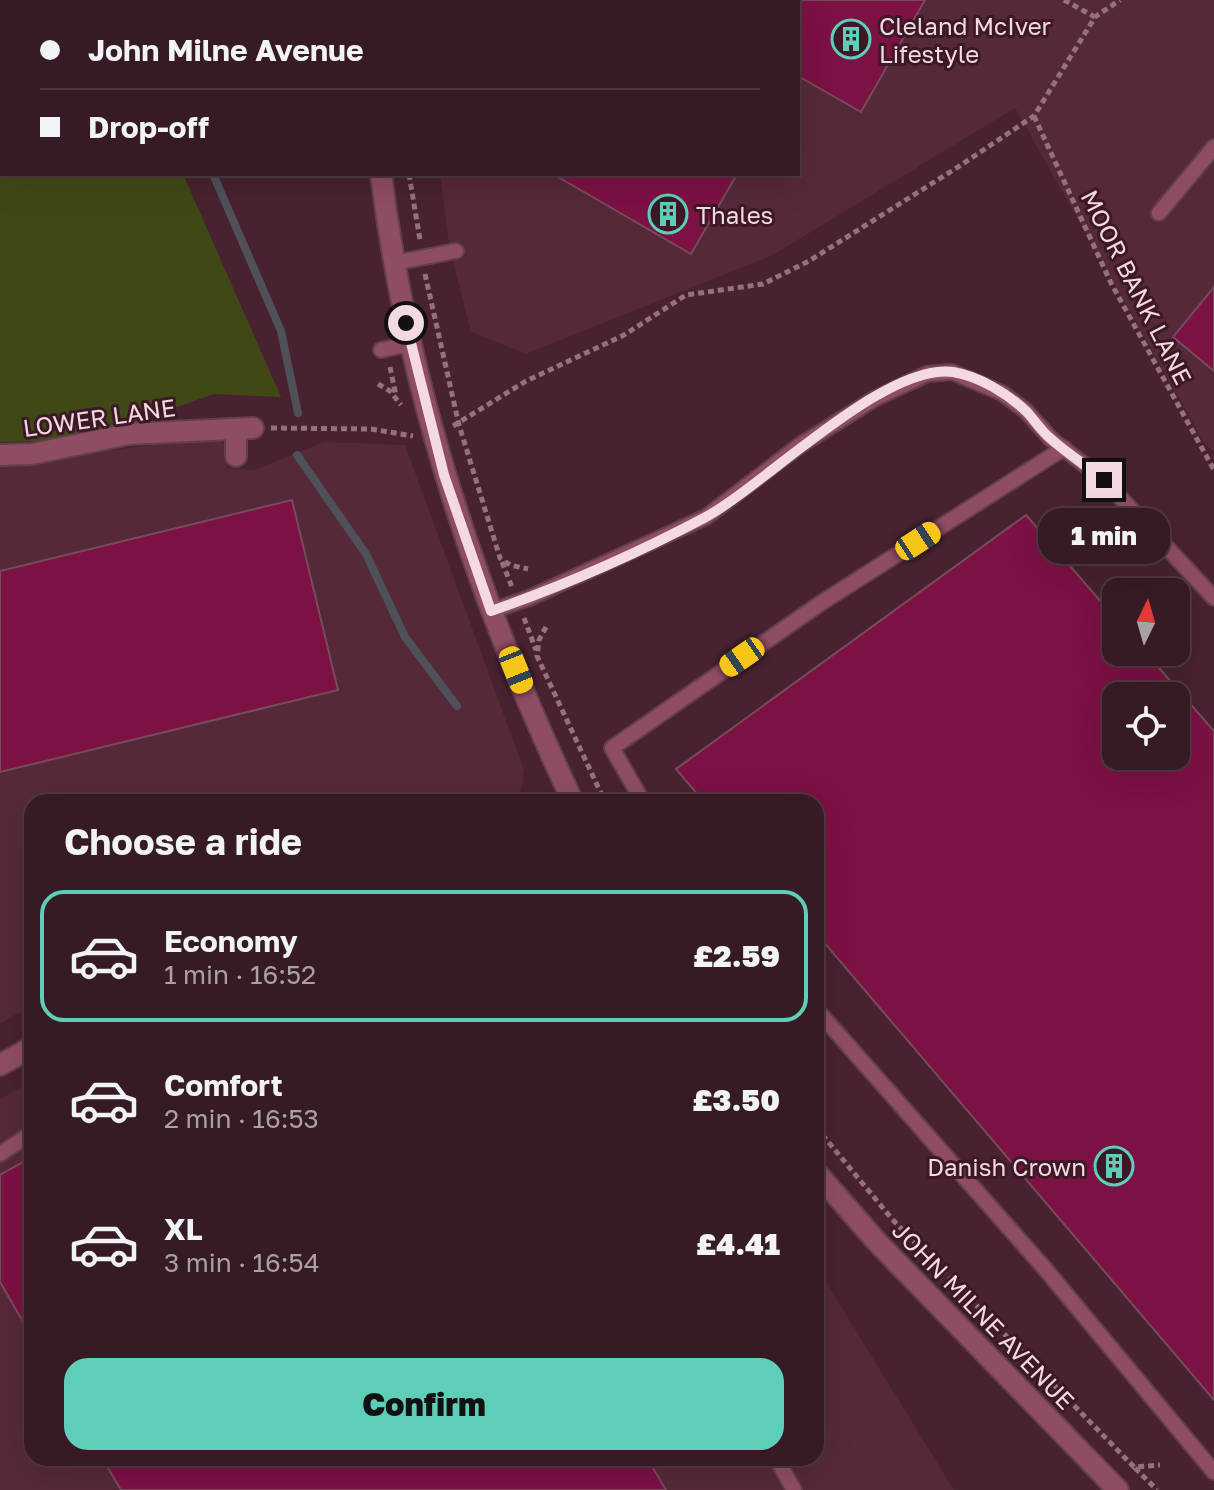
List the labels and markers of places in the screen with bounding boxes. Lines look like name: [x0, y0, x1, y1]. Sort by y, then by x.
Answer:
place label: Cleland McIver Lifestyle: [879, 11, 1051, 68]
building icon: Cleland McIver Lifestyle: [830, 18, 872, 60]
building icon: Thales: [647, 193, 689, 235]
place label: Thales: [696, 200, 773, 229]
building icon: Danish Crown: [1093, 1145, 1135, 1187]
place label: Danish Crown: [927, 1152, 1086, 1181]

